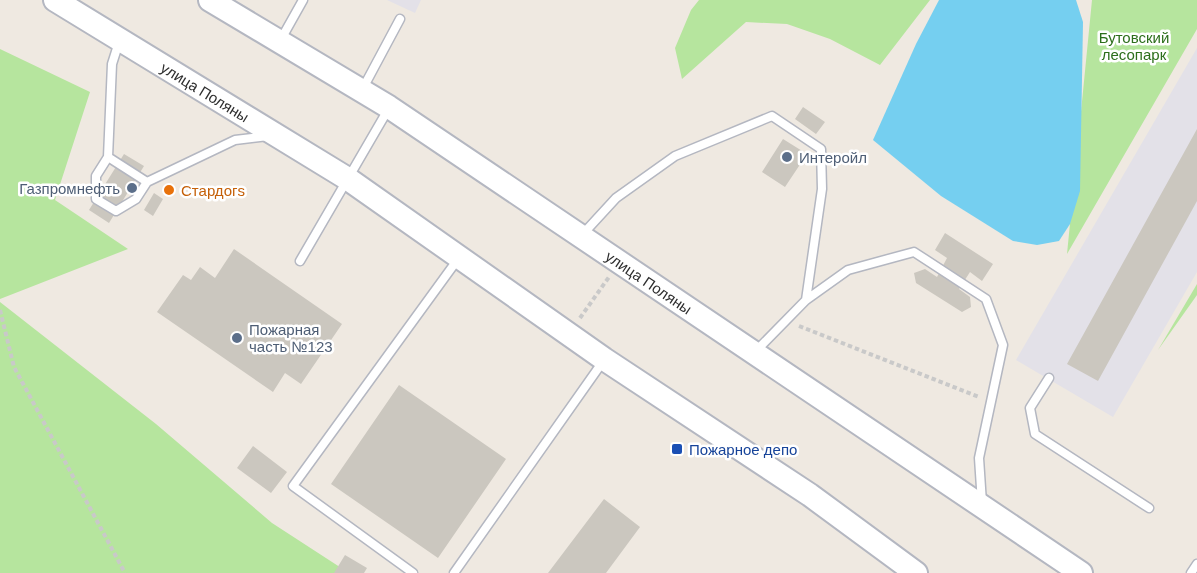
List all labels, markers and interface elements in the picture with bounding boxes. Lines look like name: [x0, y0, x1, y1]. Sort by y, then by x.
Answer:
park label: Бутовский лесопарк: [1099, 29, 1169, 63]
street label: улица Поляны: [158, 58, 252, 125]
place label: Интеройл: [799, 149, 867, 166]
marker: Интеройл: [780, 150, 794, 164]
place label: Газпромнефть: [19, 180, 120, 197]
marker: Газпромнефть: [125, 181, 139, 195]
place label: Стардогs: [181, 182, 245, 199]
marker: Стардогs: [162, 183, 176, 197]
street label: улица Поляны: [603, 247, 695, 317]
place label: Пожарная часть №123: [249, 321, 333, 355]
marker: Пожарная часть №123: [230, 331, 244, 345]
place label: Пожарное депо: [689, 441, 797, 458]
marker: Пожарное депо: [670, 442, 684, 456]

